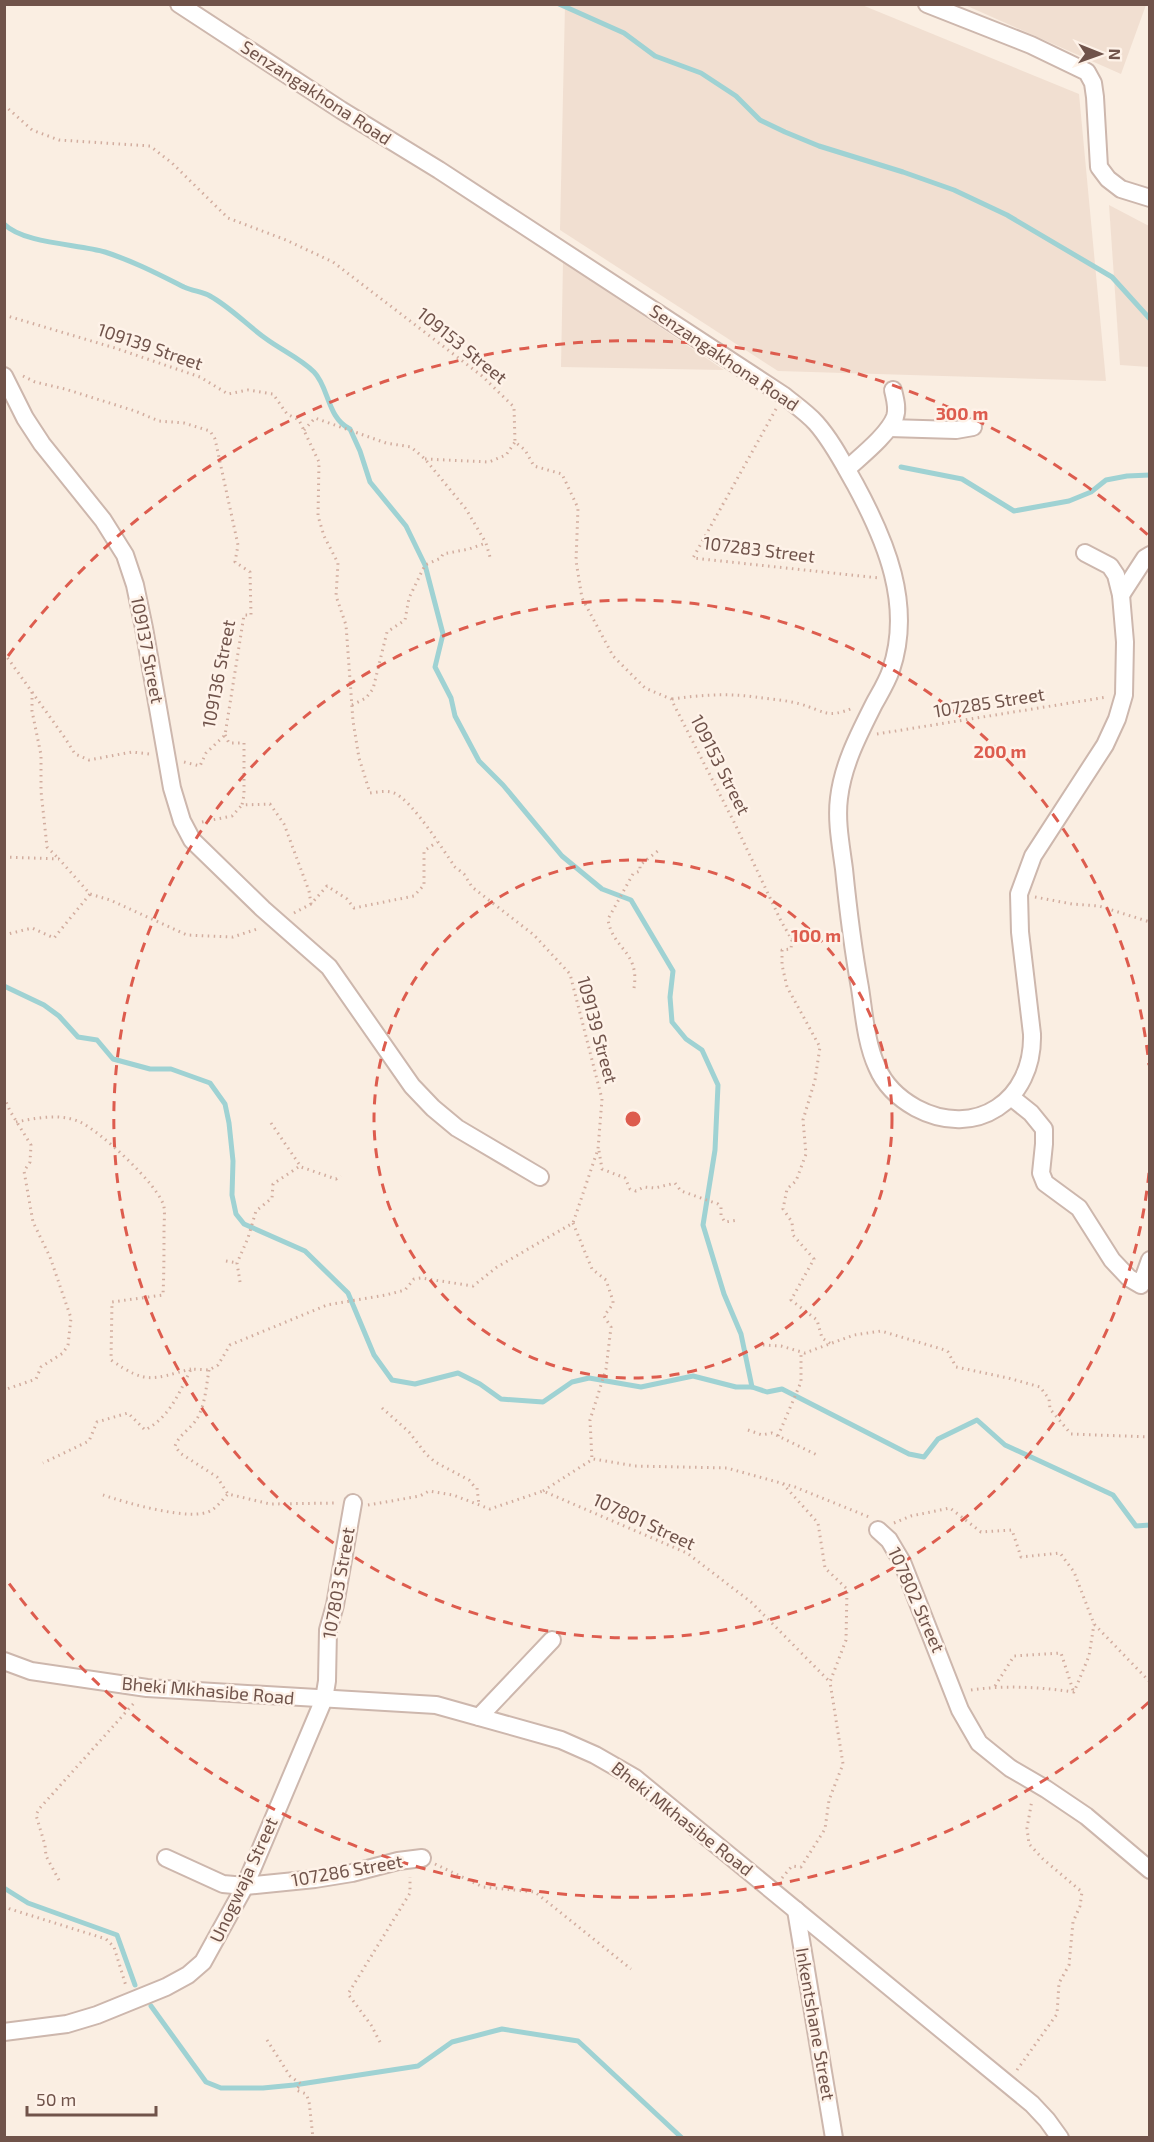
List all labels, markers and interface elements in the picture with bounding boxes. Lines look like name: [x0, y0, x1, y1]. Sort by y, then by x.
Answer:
north arrow: [1070, 24, 1130, 84]
street label: Senzangakhona Road: [237, 35, 396, 149]
text: N: [1106, 48, 1125, 60]
street label: Senzangakhona Road: [646, 299, 803, 415]
street label: 109153 Street: [413, 302, 512, 388]
street label: 109139 Street: [95, 318, 206, 374]
text: 300 m: [936, 402, 988, 424]
street label: 107283 Street: [702, 531, 816, 567]
street label: 109137 Street: [127, 594, 169, 705]
street label: 109136 Street: [197, 618, 239, 730]
street label: 107285 Street: [932, 682, 1046, 722]
street label: 109153 Street: [686, 711, 756, 818]
text: 200 m: [974, 740, 1026, 762]
text: 100 m: [791, 924, 841, 946]
street label: 109139 Street: [573, 974, 623, 1086]
centre of rings: [623, 1109, 643, 1129]
street label: 107801 Street: [590, 1488, 699, 1554]
street label: 107803 Street: [317, 1525, 359, 1640]
street label: 107802 Street: [884, 1543, 950, 1656]
street label: Bheki Mkhasibe Road: [121, 1671, 295, 1709]
street label: Bheki Mkhasibe Road: [608, 1756, 758, 1880]
street label: Unogwaja Street: [204, 1813, 282, 1946]
street label: 107286 Street: [289, 1849, 404, 1891]
street label: Inkentshane Street: [792, 1946, 840, 2102]
scale bar: [27, 2079, 156, 2117]
text: 50 m: [36, 2088, 76, 2110]

